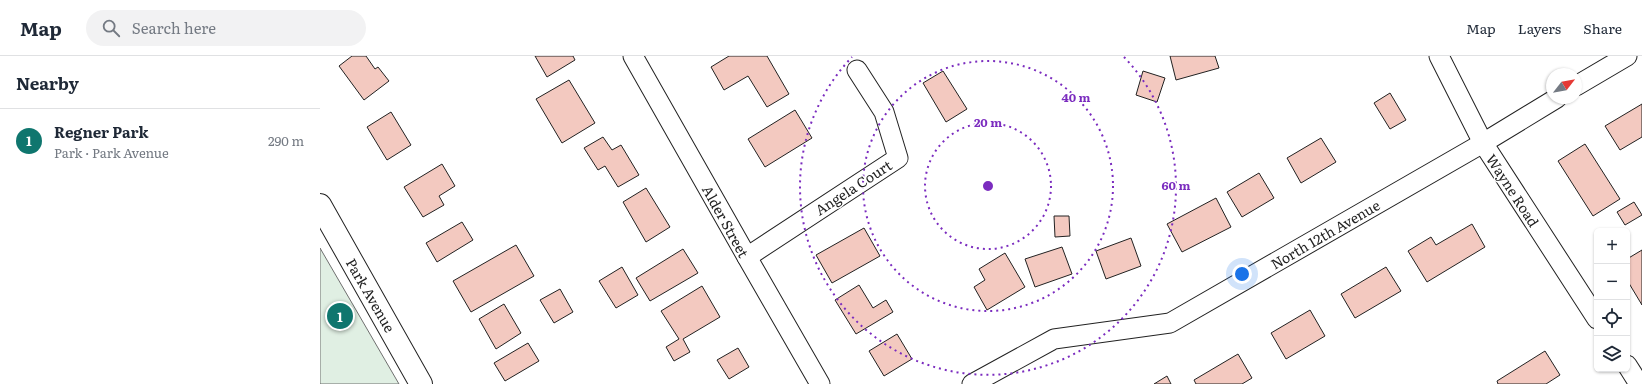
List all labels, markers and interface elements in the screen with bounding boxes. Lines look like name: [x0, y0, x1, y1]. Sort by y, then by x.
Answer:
search box: [86, 10, 366, 46]
text: Map: [20, 14, 62, 42]
text: Search here: [132, 16, 216, 39]
icon: search: [100, 17, 122, 39]
text: Map: [1466, 18, 1496, 38]
text: Layers: [1518, 18, 1561, 38]
text: Share: [1583, 18, 1622, 38]
north arrow: [1546, 68, 1582, 104]
text: Nearby: [16, 70, 79, 95]
text: 40 m: [1062, 88, 1091, 106]
text: 20 m: [974, 113, 1002, 131]
text: Regner Park: [54, 120, 148, 143]
text: 1: [26, 131, 32, 150]
text: 290 m: [268, 131, 304, 150]
text: Park · Park Avenue: [54, 143, 169, 162]
street label: Wayne Road: [1482, 150, 1544, 231]
street label: Angela Court: [811, 154, 896, 219]
text: 60 m: [1162, 176, 1190, 194]
centre of rings: [981, 179, 995, 193]
street label: Alder Street: [698, 181, 754, 261]
street label: North 12th Avenue: [1267, 195, 1383, 273]
map controls: [1594, 228, 1630, 372]
button: +: [1594, 228, 1630, 264]
street label: Park Avenue: [342, 254, 400, 336]
your location: [1232, 264, 1252, 284]
button: −: [1594, 264, 1630, 300]
button: locate: [1594, 300, 1630, 336]
pin: 1: [327, 301, 353, 331]
button: layers: [1594, 336, 1630, 372]

